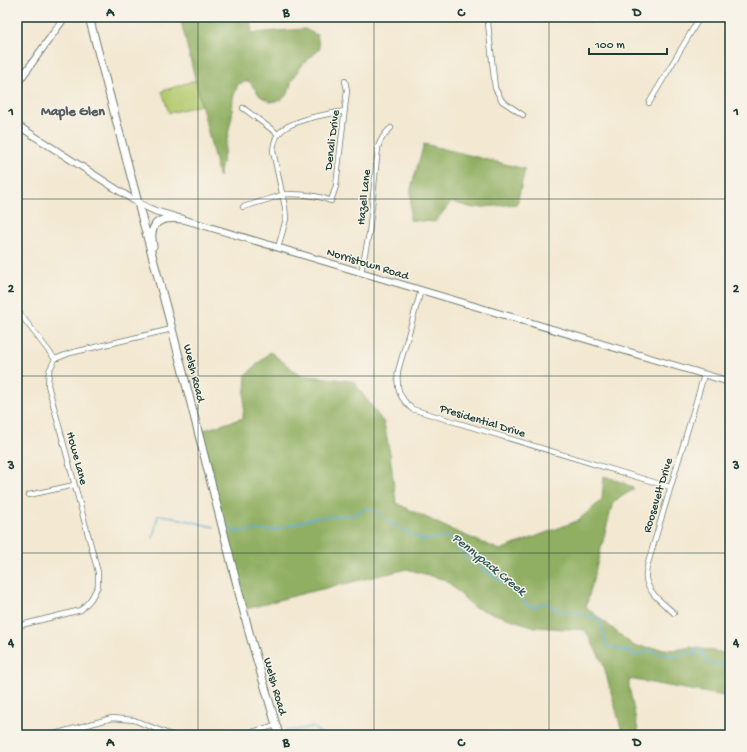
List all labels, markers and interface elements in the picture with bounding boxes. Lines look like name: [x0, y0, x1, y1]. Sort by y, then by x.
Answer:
text: A: [105, 6, 115, 21]
text: B: [282, 6, 291, 21]
text: C: [456, 6, 466, 21]
text: D: [632, 6, 642, 21]
scale bar: [589, 30, 667, 56]
text: 100 m: [594, 39, 625, 53]
district label: Maple Glen: [41, 104, 105, 121]
text: 1: [7, 105, 14, 120]
text: 1: [732, 105, 739, 120]
street label: Denali Drive: [322, 109, 344, 172]
street label: Hazell Lane: [355, 168, 375, 226]
street label: Norristown Road: [325, 246, 411, 284]
text: 2: [8, 282, 15, 297]
text: 2: [733, 282, 740, 297]
street label: Welsh Road: [179, 343, 207, 405]
street label: Presidential Drive: [437, 402, 528, 442]
street label: Howe Lane: [62, 430, 90, 487]
street label: Roosevelt Drive: [641, 456, 677, 535]
text: 3: [7, 459, 15, 474]
text: 3: [732, 459, 740, 474]
water label: Pennypack Creek: [449, 531, 529, 600]
text: 4: [7, 636, 15, 651]
text: 4: [732, 636, 740, 651]
street label: Welsh Road: [259, 656, 289, 718]
text: A: [105, 736, 115, 751]
text: B: [282, 736, 291, 751]
text: C: [456, 736, 466, 751]
text: D: [632, 736, 642, 751]

